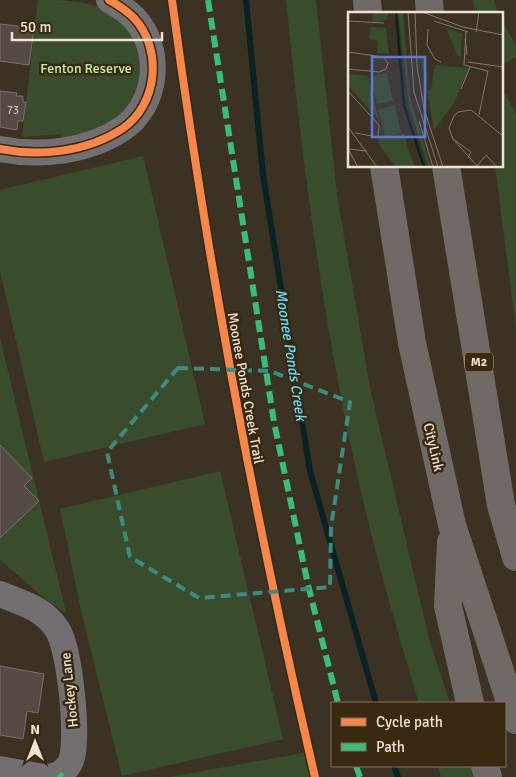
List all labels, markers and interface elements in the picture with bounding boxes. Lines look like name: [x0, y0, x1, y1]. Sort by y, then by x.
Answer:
scale bar: [12, 10, 162, 42]
inset map: [348, 12, 504, 168]
text: 50 m: [20, 18, 51, 36]
park label: Fenton Reserve: [40, 60, 132, 77]
house number: 73: [7, 104, 19, 117]
water label: Moonee Ponds Creek: [272, 288, 311, 424]
street label: Moonee Ponds Creek Trail: [224, 311, 267, 465]
road number: M2: [465, 352, 493, 372]
street label: CityLink: [420, 421, 447, 473]
street label: Hockey Lane: [57, 652, 82, 728]
legend: [331, 702, 506, 767]
text: Cycle path: [376, 713, 443, 731]
north arrow: [10, 717, 60, 767]
text: N: [30, 721, 40, 738]
text: Path: [376, 738, 405, 756]

